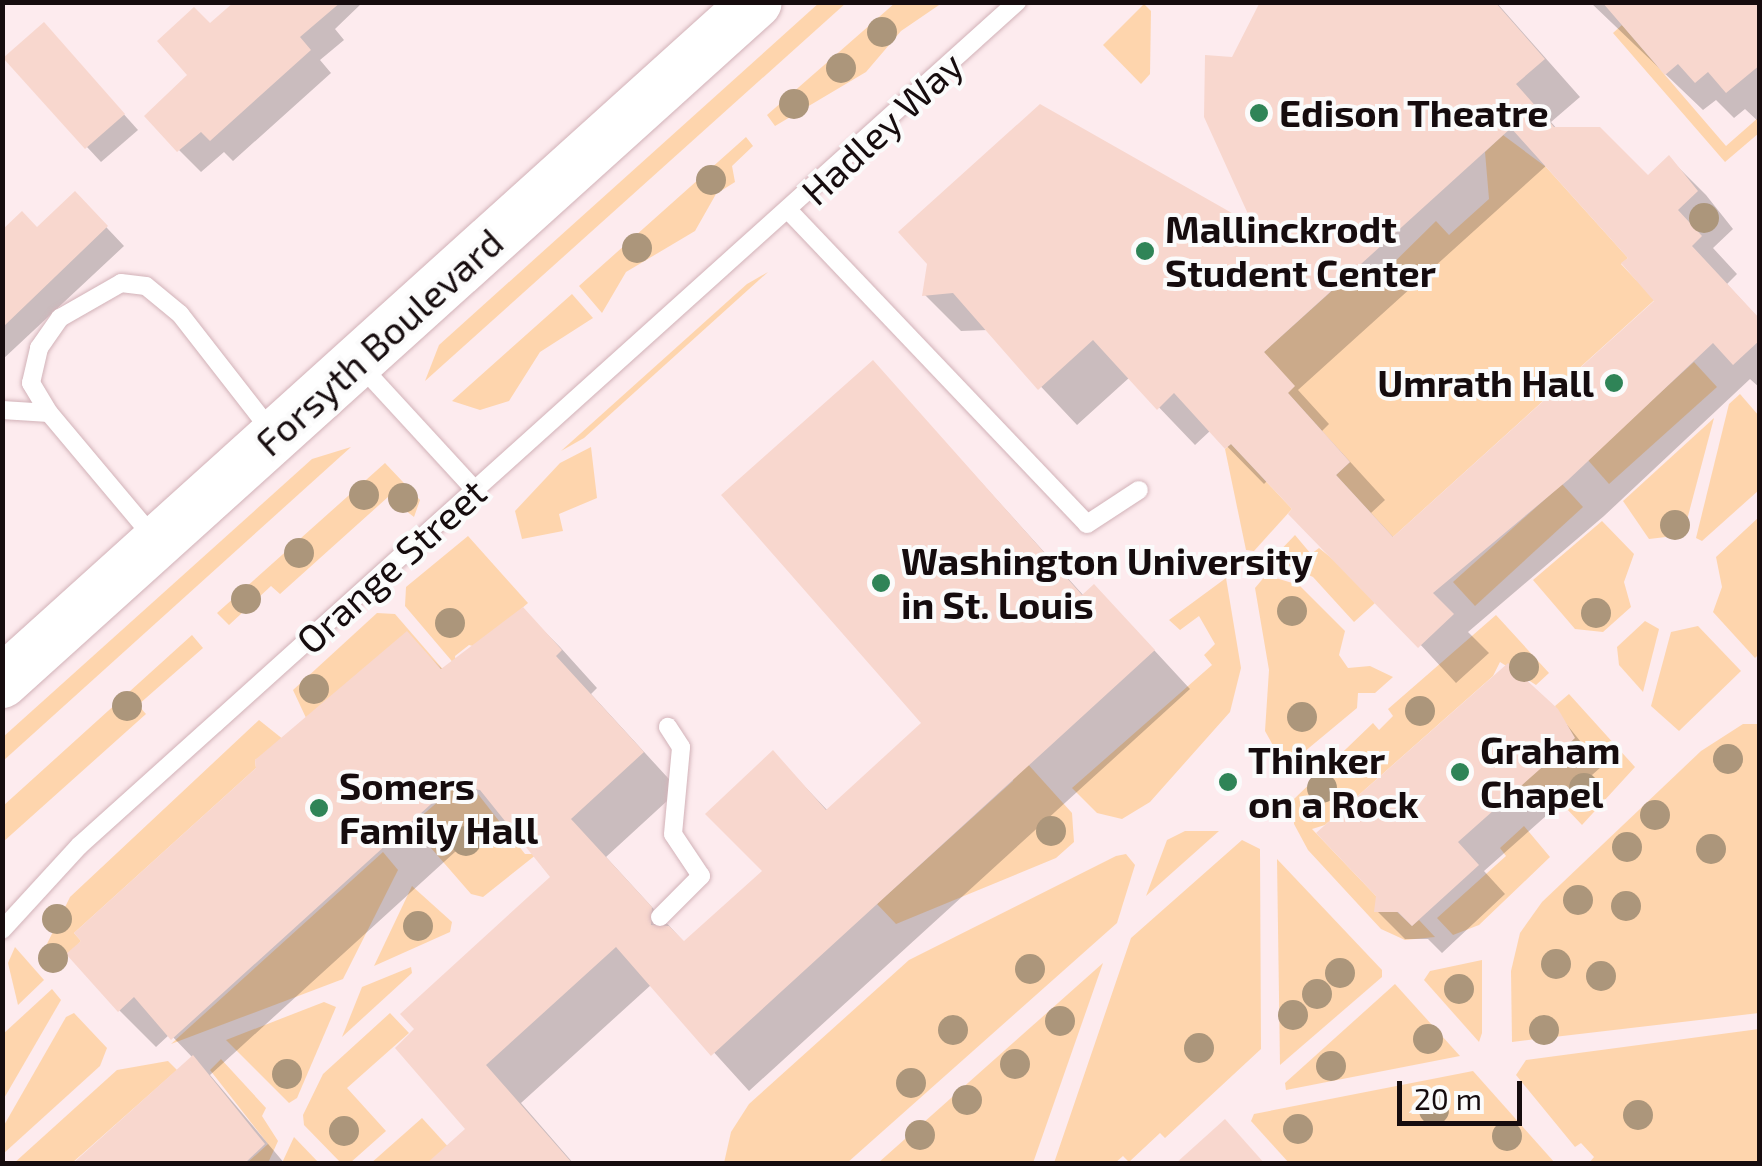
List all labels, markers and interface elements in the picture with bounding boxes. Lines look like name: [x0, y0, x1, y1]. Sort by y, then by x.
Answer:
street label: Hadley Way: [792, 42, 972, 214]
place label: Edison Theatre: [1279, 90, 1550, 136]
marker: Edison Theatre: [1248, 102, 1270, 124]
place label: Mallinckrodt Student Center: [1165, 206, 1436, 296]
street label: Forsyth Boulevard: [246, 219, 512, 465]
marker: Mallinckrodt Student Center: [1134, 240, 1156, 262]
place label: Umrath Hall: [1377, 360, 1594, 406]
marker: Umrath Hall: [1603, 372, 1625, 394]
street label: Orange Street: [287, 469, 495, 663]
place label: Washington University in St. Louis: [901, 538, 1313, 628]
marker: Washington University in St. Louis: [870, 572, 892, 594]
place label: Graham Chapel: [1480, 727, 1620, 816]
place label: Thinker on a Rock: [1248, 737, 1419, 826]
marker: Graham Chapel: [1449, 761, 1471, 783]
place label: Somers Family Hall: [339, 763, 539, 852]
marker: Thinker on a Rock: [1217, 771, 1239, 793]
marker: Somers Family Hall: [308, 797, 330, 819]
scale bar: [1402, 1061, 1527, 1123]
text: 20 m: [1414, 1080, 1482, 1116]

